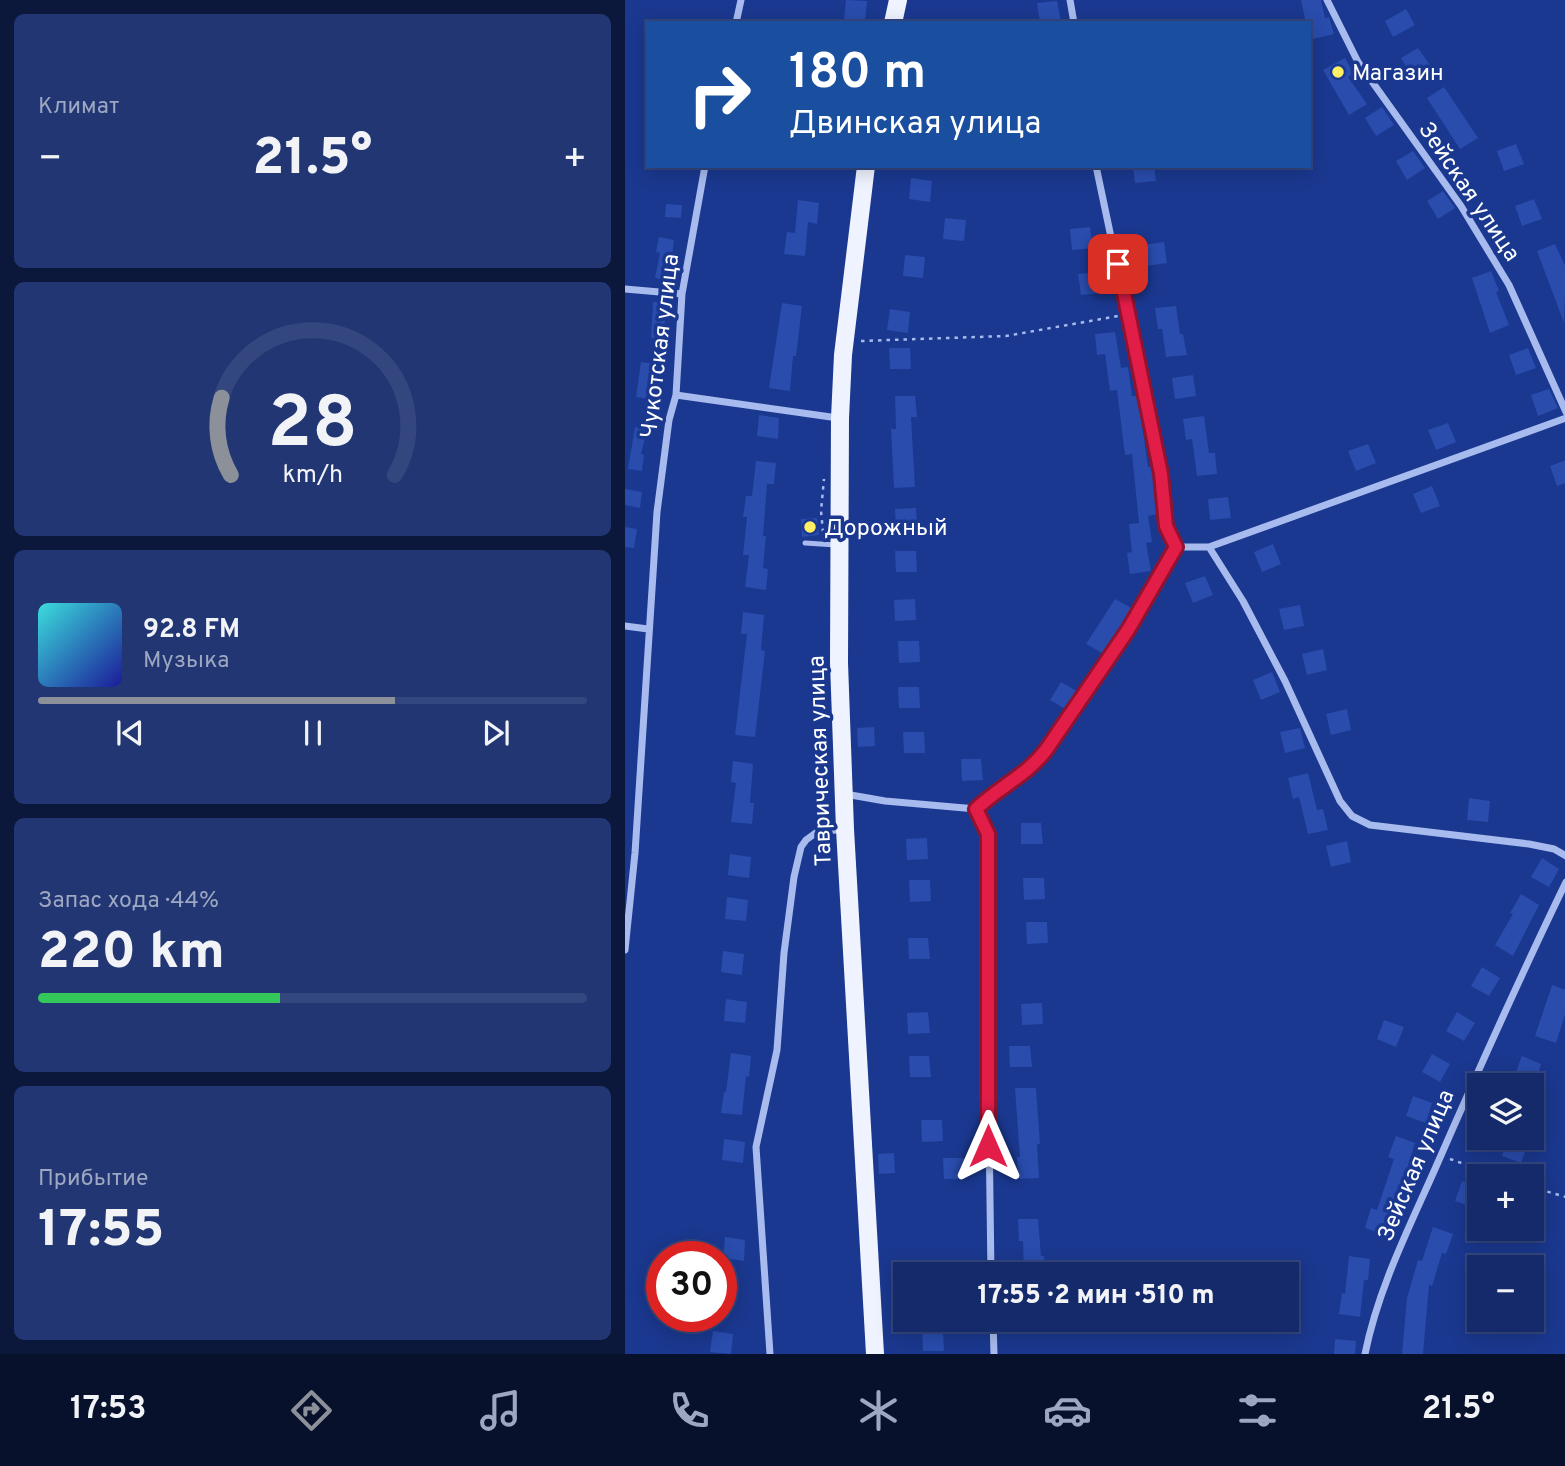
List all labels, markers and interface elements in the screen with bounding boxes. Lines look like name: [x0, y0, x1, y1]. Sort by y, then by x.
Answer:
text: 180 m: [789, 44, 926, 106]
icon: right: [674, 49, 765, 140]
place label: Магазин: [1352, 60, 1444, 89]
marker: Магазин: [1330, 64, 1346, 80]
text: Климат: [38, 93, 119, 122]
text: Двинская улица: [789, 105, 1041, 145]
street label: Зейская улица: [1411, 117, 1525, 268]
text: 21.5°: [253, 127, 372, 193]
text: −: [38, 136, 63, 185]
text: +: [562, 136, 587, 185]
pin: [1088, 234, 1148, 294]
icon: arrive: [1099, 245, 1137, 283]
street label: Чукотская улица: [636, 252, 687, 440]
text: 28: [267, 381, 358, 473]
text: km/h: [282, 460, 343, 492]
place label: Дорожный: [824, 515, 948, 544]
marker: Дорожный: [802, 519, 818, 535]
text: 92.8 FM: [143, 614, 240, 647]
text: Музыка: [143, 647, 229, 676]
street label: Таврическая улица: [803, 655, 840, 867]
icon: previous: [111, 714, 149, 752]
icon: pause: [294, 714, 332, 752]
icon: next: [477, 714, 515, 752]
text: Запас хода · 44%: [38, 887, 219, 916]
text: 220 km: [38, 921, 225, 987]
map controls: [1467, 1073, 1544, 1332]
button: layers: [1467, 1073, 1544, 1150]
street label: Зейская улица: [1372, 1086, 1462, 1246]
position arrow: [951, 1109, 1025, 1183]
button: +: [1467, 1164, 1544, 1241]
text: Прибытие: [38, 1165, 148, 1194]
text: 17:55: [38, 1199, 164, 1265]
speed limit sign: 30: [646, 1241, 737, 1332]
button: −: [1467, 1255, 1544, 1332]
text: 17:55 · 2 мин · 510 m: [978, 1280, 1214, 1313]
icon: directions: [287, 1386, 336, 1435]
icon: music: [476, 1386, 525, 1435]
icon: phone: [665, 1386, 714, 1435]
icon: climate: [854, 1386, 903, 1435]
icon: car: [1043, 1386, 1092, 1435]
icon: filters: [1233, 1386, 1282, 1435]
text: 17:53: [70, 1390, 147, 1430]
text: 21.5°: [1422, 1390, 1495, 1430]

